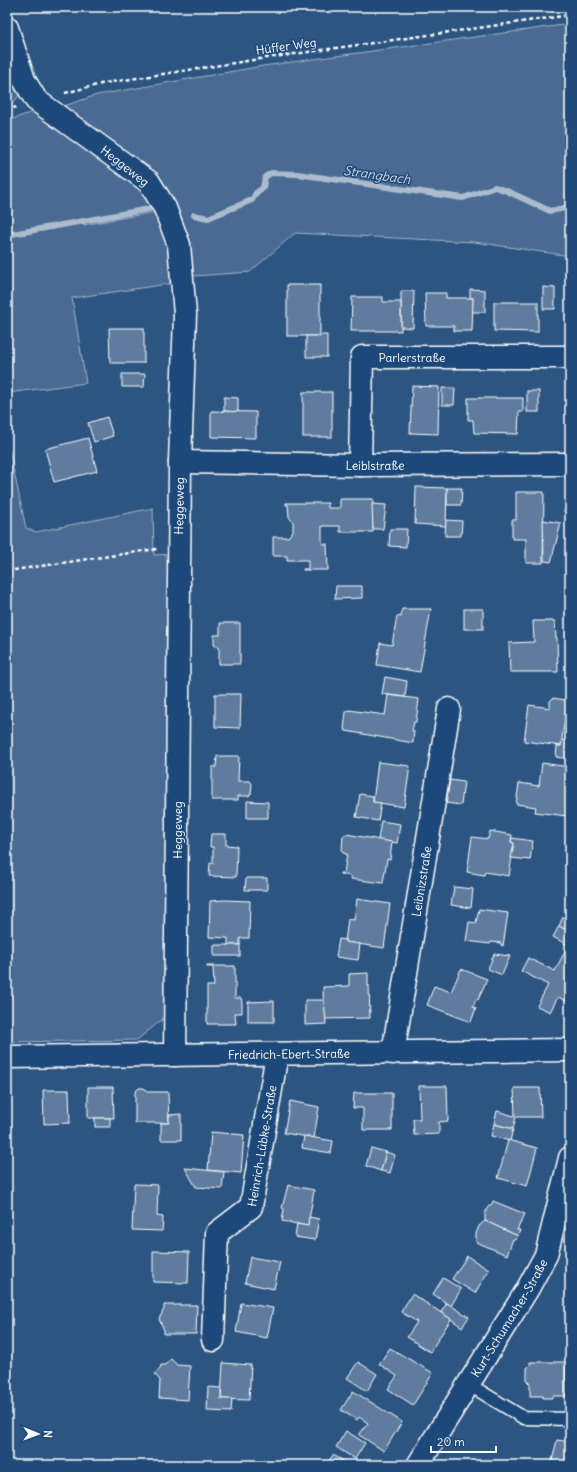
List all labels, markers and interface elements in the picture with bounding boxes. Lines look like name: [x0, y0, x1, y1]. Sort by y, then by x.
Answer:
street label: Hüffer Weg: [255, 34, 317, 58]
street label: Heggeweg: [98, 142, 152, 190]
water label: Strangbach: [342, 162, 412, 188]
street label: Parlerstraße: [379, 350, 445, 365]
street label: Leiblstraße: [345, 457, 404, 473]
street label: Heggeweg: [171, 477, 187, 535]
street label: Heggeweg: [170, 801, 185, 859]
street label: Leibnizstraße: [408, 845, 434, 918]
street label: Friedrich-Ebert-Straße: [228, 1045, 350, 1062]
street label: Heinrich-Lübke-Straße: [244, 1084, 279, 1208]
street label: Kurt-Schumacher-Straße: [467, 1256, 550, 1380]
north arrow: [18, 1414, 58, 1454]
scale bar: [431, 1428, 496, 1454]
text: N: [41, 1430, 55, 1438]
text: 20 m: [437, 1434, 465, 1449]

